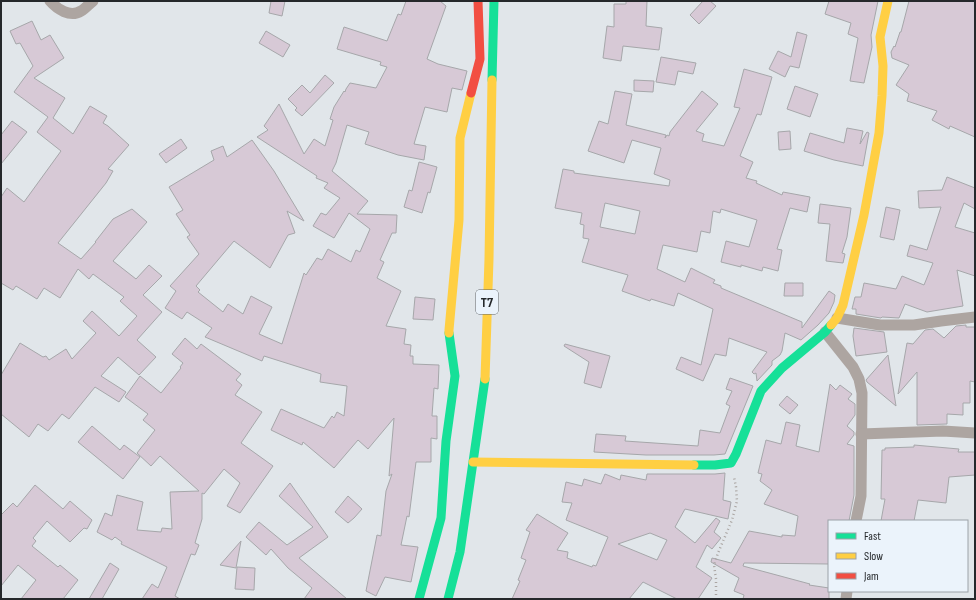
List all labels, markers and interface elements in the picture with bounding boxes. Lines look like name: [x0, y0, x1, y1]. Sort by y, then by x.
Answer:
road number: T7: [476, 290, 498, 314]
legend: [828, 520, 968, 592]
text: Fast: [864, 529, 881, 544]
text: Slow: [864, 549, 883, 564]
text: Jam: [863, 569, 879, 584]

